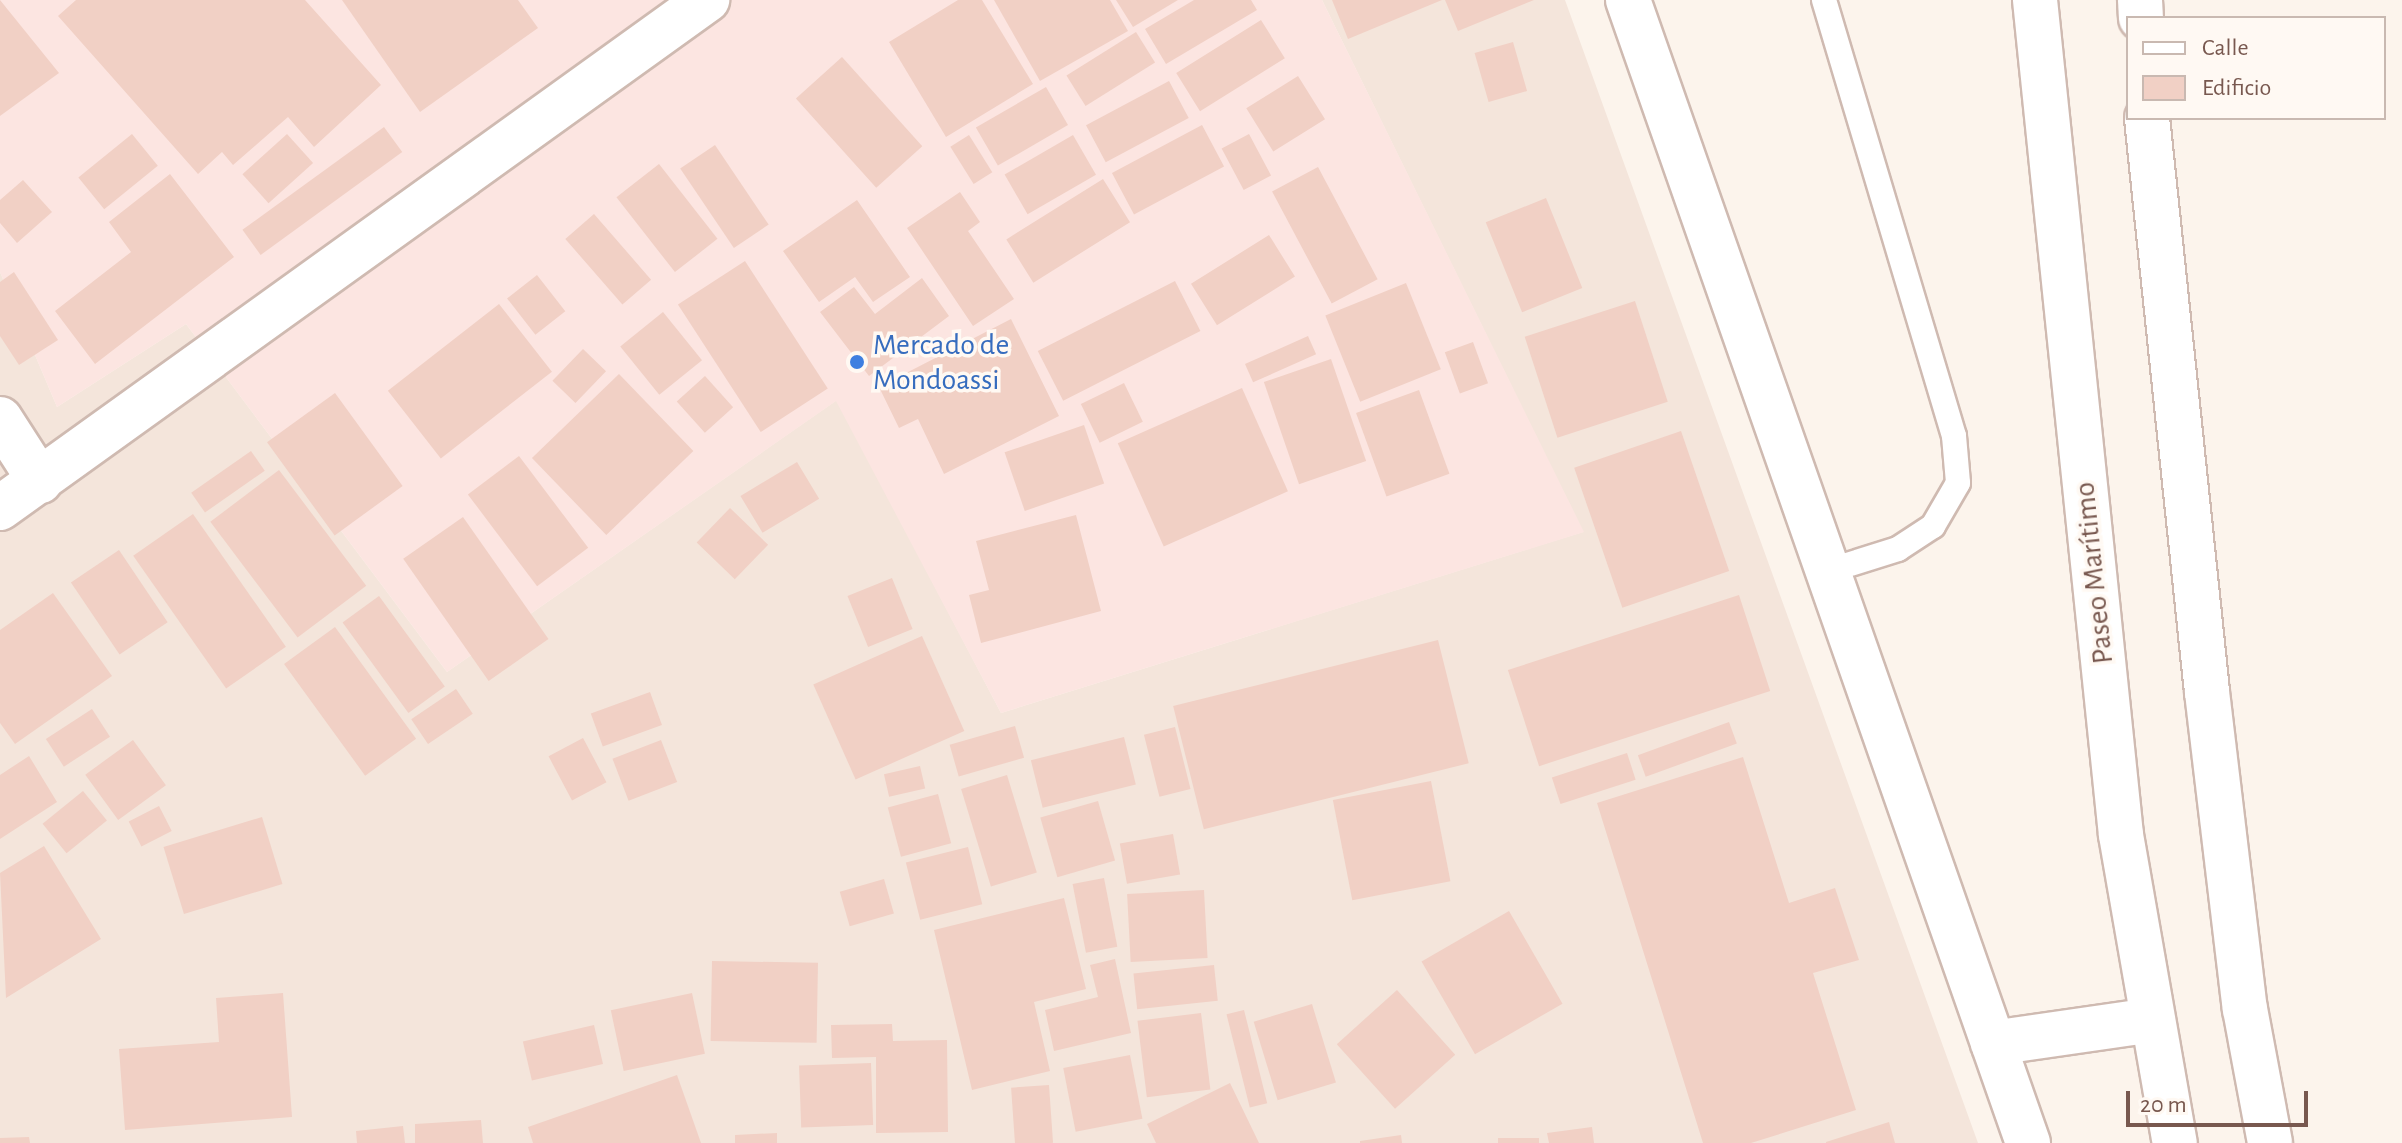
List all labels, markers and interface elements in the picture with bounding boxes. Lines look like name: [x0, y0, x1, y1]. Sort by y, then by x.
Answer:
legend: [2126, 16, 2386, 120]
text: Calle: [2202, 36, 2249, 60]
text: Edificio: [2202, 76, 2271, 100]
place label: Mercado de Mondoassi: [873, 327, 1009, 398]
marker: Mercado de Mondoassi: [848, 353, 866, 371]
street label: Paseo Marítimo: [2067, 480, 2121, 666]
scale bar: [2130, 1075, 2312, 1125]
text: 20 m: [2140, 1093, 2187, 1117]

